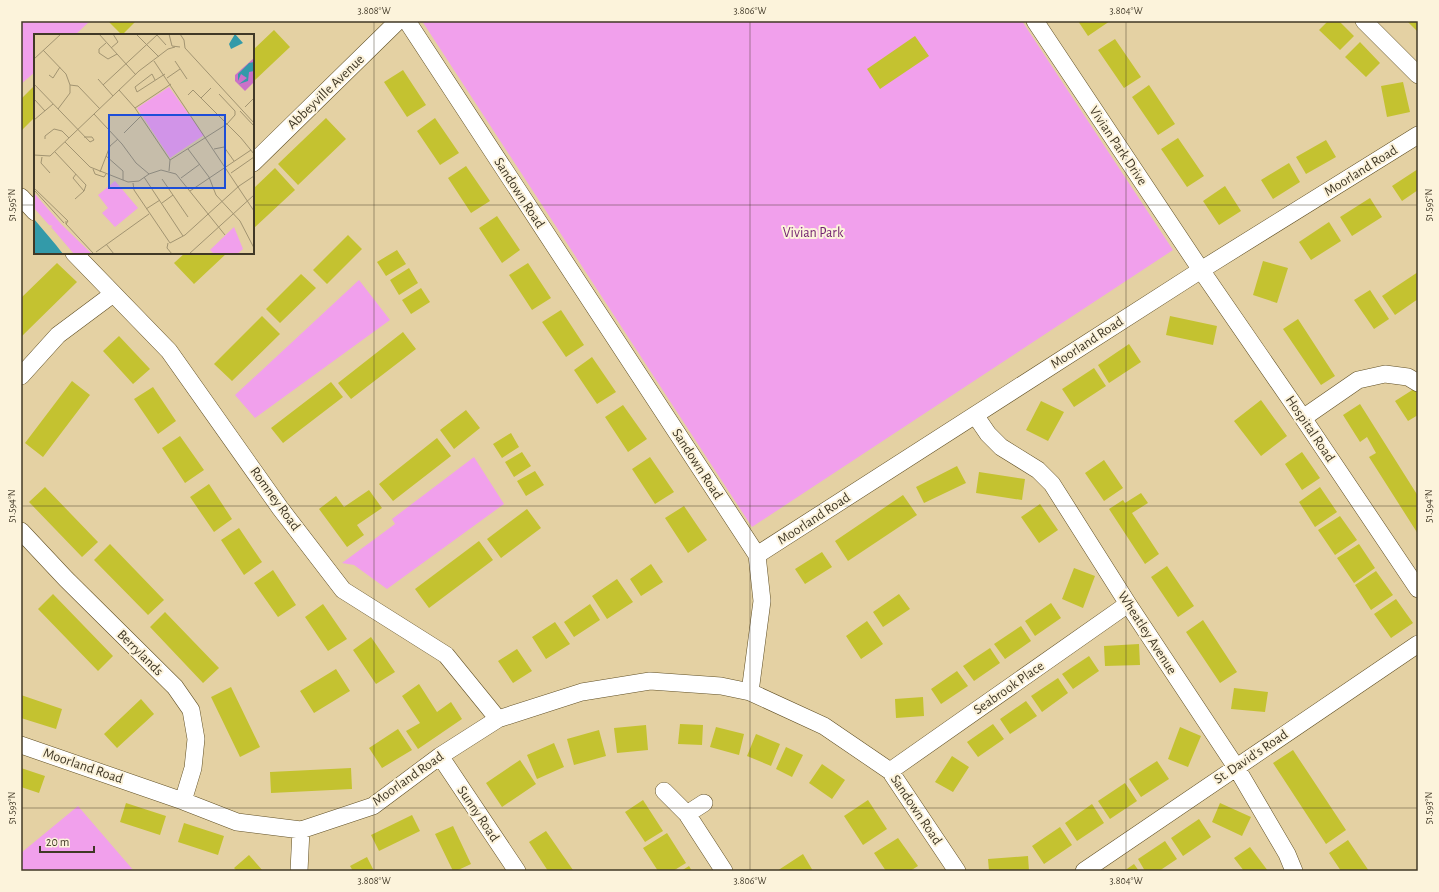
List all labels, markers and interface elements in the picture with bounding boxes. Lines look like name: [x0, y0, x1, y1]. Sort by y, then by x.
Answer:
text: 3.808°W: [357, 6, 391, 16]
text: 3.806°W: [733, 6, 767, 16]
text: 3.804°W: [1109, 6, 1143, 16]
inset map: [34, 34, 254, 254]
street label: Abbeyville Avenue: [285, 52, 367, 132]
street label: Vivian Park Drive: [1086, 104, 1150, 188]
street label: Moorland Road: [1322, 143, 1400, 199]
street label: Sandown Road: [491, 155, 547, 231]
text: 51.595°N: [7, 189, 17, 221]
text: 51.595°N: [1424, 189, 1434, 221]
park label: Vivian Park: [783, 226, 844, 240]
street label: Moorland Road: [1048, 314, 1126, 372]
street label: Hospital Road: [1283, 393, 1337, 465]
street label: Sandown Road: [669, 426, 725, 502]
street label: Romney Road: [247, 465, 303, 533]
text: 51.594°N: [7, 489, 17, 523]
text: 51.594°N: [1424, 489, 1434, 523]
street label: Moorland Road: [775, 490, 853, 548]
street label: Wheatley Avenue: [1115, 589, 1179, 677]
street label: Berrylands: [114, 627, 166, 679]
street label: Seabrook Place: [971, 659, 1047, 717]
street label: St. David's Road: [1212, 727, 1290, 787]
street label: Moorland Road: [41, 746, 125, 786]
street label: Moorland Road: [370, 749, 446, 809]
street label: Sandown Road: [888, 773, 944, 847]
street label: Sunny Road: [454, 784, 502, 844]
text: 51.593°N: [7, 792, 17, 824]
text: 51.593°N: [1424, 792, 1434, 824]
scale bar: [40, 828, 94, 854]
text: 20 m: [46, 836, 69, 848]
text: 3.808°W: [357, 876, 391, 886]
text: 3.806°W: [733, 876, 767, 886]
text: 3.804°W: [1109, 876, 1143, 886]

